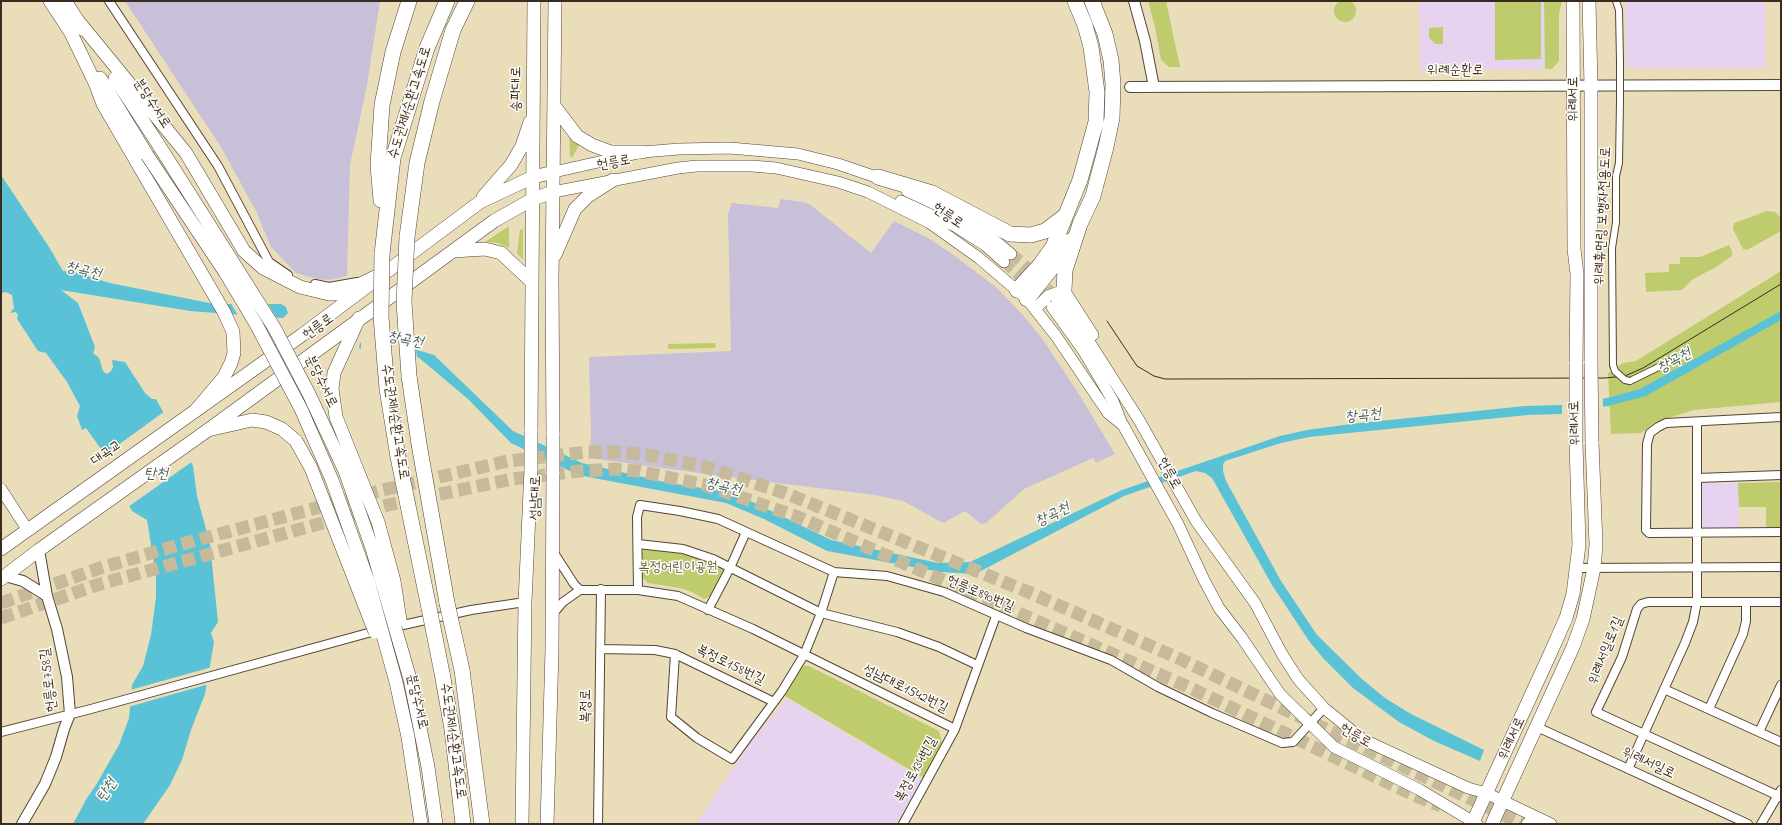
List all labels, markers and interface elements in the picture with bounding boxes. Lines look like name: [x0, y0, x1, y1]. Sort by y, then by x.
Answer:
street label: 수도권제1순환고속도로: [386, 45, 436, 161]
street label: 위례순환로: [1427, 64, 1483, 80]
street label: 송파대로: [510, 66, 526, 112]
street label: 분당수서로: [129, 76, 173, 132]
street label: 위례서로: [1567, 76, 1583, 122]
street label: 위례휴먼링 보행자전용도로: [1592, 146, 1616, 286]
street label: 헌릉로: [596, 153, 632, 175]
street label: 헌릉로: [928, 201, 966, 233]
water label: 창곡천: [63, 259, 103, 285]
street label: 헌릉로: [300, 311, 338, 345]
water label: 창곡천: [386, 329, 424, 353]
water label: 창곡천: [1655, 345, 1695, 379]
street label: 분당수서로: [300, 353, 340, 411]
street label: 수도권제1순환고속도로: [377, 363, 411, 481]
street label: 위례서로: [1567, 400, 1585, 446]
water label: 창곡천: [1344, 406, 1382, 428]
street label: 대곡교: [88, 437, 126, 471]
street label: 헌릉로: [1152, 455, 1184, 493]
water label: 탄천: [144, 467, 168, 485]
street label: 성남대로: [528, 475, 546, 521]
water label: 창곡천: [703, 475, 743, 501]
water label: 창곡천: [1033, 500, 1073, 532]
park label: 복정어린이공원: [639, 561, 717, 577]
street label: 헌릉로890번길: [944, 573, 1016, 617]
street label: 위례서일로1길: [1586, 614, 1628, 688]
street label: 복정로158번길: [693, 642, 767, 690]
street label: 헌릉로758길: [38, 647, 62, 713]
street label: 성남대로1542번길: [860, 662, 950, 718]
street label: 분당수서로: [401, 673, 431, 731]
street label: 수도권제1순환고속도로: [436, 682, 468, 800]
street label: 복정로: [578, 689, 596, 723]
street label: 위례서로: [1496, 715, 1530, 763]
street label: 헌릉로: [1336, 721, 1374, 753]
street label: 복정로134번길: [892, 734, 942, 806]
street label: 위례서일로: [1619, 744, 1677, 784]
water label: 탄천: [94, 776, 122, 806]

